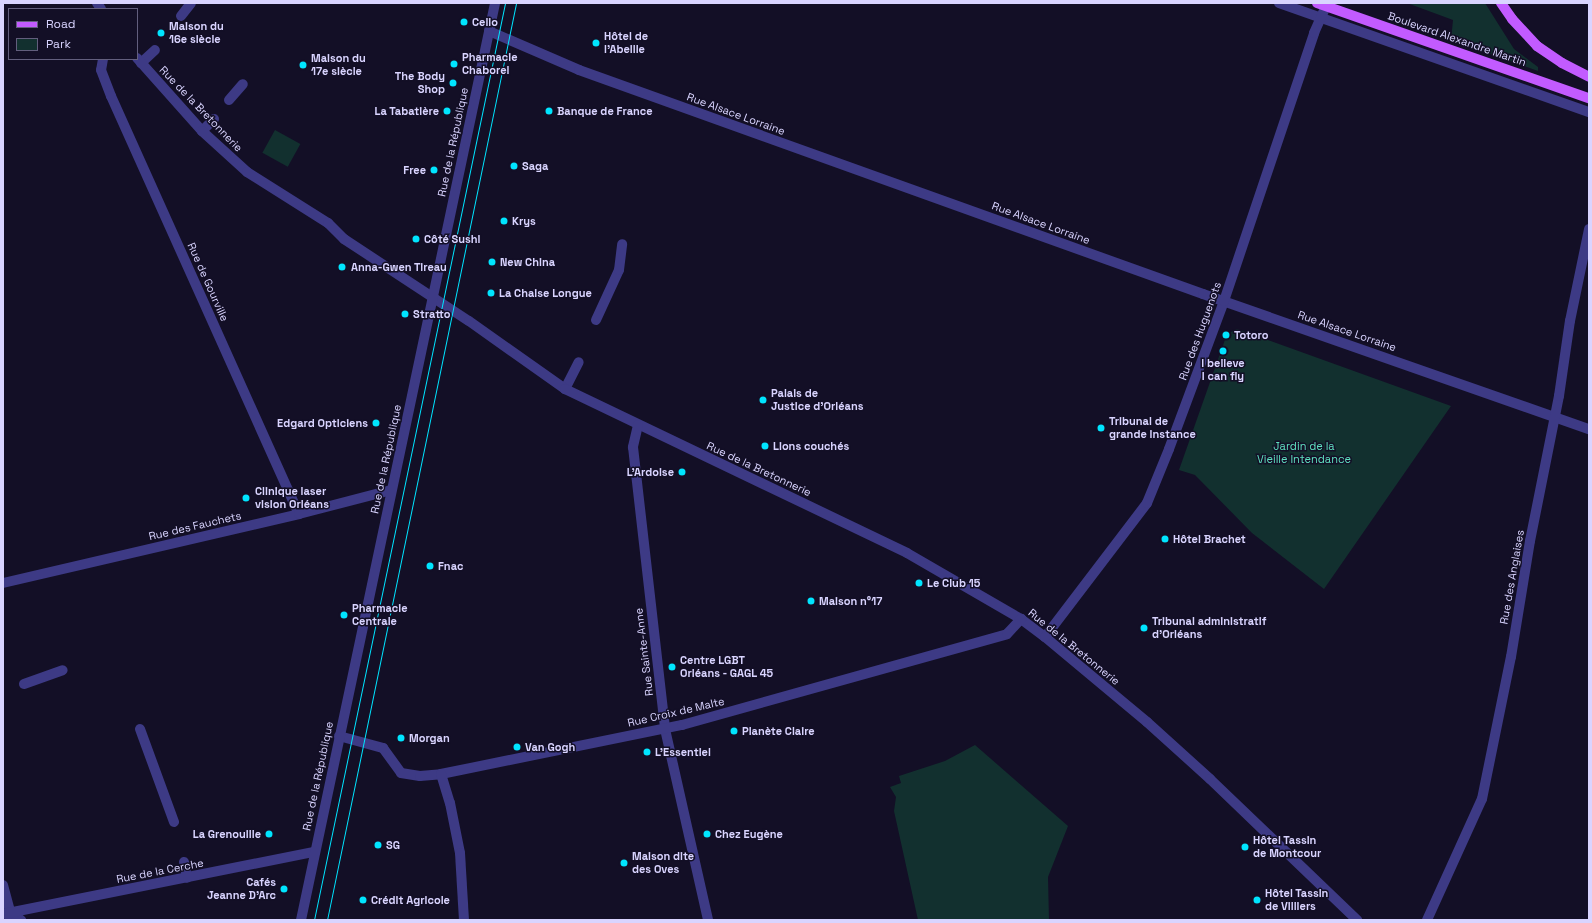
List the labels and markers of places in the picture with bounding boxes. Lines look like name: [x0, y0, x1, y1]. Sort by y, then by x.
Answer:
place label: Celio: [472, 15, 498, 29]
marker: Celio: [459, 17, 469, 27]
place label: Maison du 16e siècle: [169, 20, 224, 46]
marker: Maison du 16e siècle: [156, 28, 166, 38]
place label: Hôtel de l'Abeille: [604, 30, 648, 56]
marker: Hôtel de l'Abeille: [591, 38, 601, 48]
place label: Pharmacie Chaborel: [462, 51, 517, 77]
place label: Maison du 17e siècle: [311, 52, 366, 78]
marker: Pharmacie Chaborel: [449, 59, 459, 69]
marker: Maison du 17e siècle: [298, 60, 308, 70]
place label: The Body Shop: [395, 70, 445, 96]
marker: The Body Shop: [448, 78, 458, 88]
place label: La Tabatière: [374, 104, 439, 118]
place label: Banque de France: [557, 104, 653, 118]
marker: La Tabatière: [442, 106, 452, 116]
marker: Banque de France: [544, 106, 554, 116]
place label: Saga: [522, 159, 548, 173]
marker: Saga: [509, 161, 519, 171]
place label: Free: [403, 163, 426, 177]
marker: Free: [429, 165, 439, 175]
place label: Krys: [512, 214, 536, 228]
marker: Krys: [499, 216, 509, 226]
place label: Côté Sushi: [424, 232, 481, 246]
marker: Côté Sushi: [411, 234, 421, 244]
place label: New China: [500, 255, 555, 269]
marker: New China: [487, 257, 497, 267]
place label: Anna-Gwen Tireau: [351, 260, 447, 274]
marker: Anna-Gwen Tireau: [336, 261, 348, 273]
place label: La Chaise Longue: [499, 286, 592, 300]
marker: La Chaise Longue: [486, 288, 496, 298]
place label: Stratto: [413, 307, 451, 321]
marker: Stratto: [400, 309, 410, 319]
place label: Totoro: [1234, 328, 1268, 342]
marker: Totoro: [1221, 330, 1231, 340]
marker: I believe I can fly: [1218, 346, 1228, 356]
place label: I believe I can fly: [1201, 357, 1245, 383]
place label: Palais de Justice d'Orléans: [771, 387, 864, 413]
marker: Palais de Justice d'Orléans: [758, 395, 768, 405]
place label: Tribunal de grande instance: [1109, 415, 1196, 441]
place label: Edgard Opticiens: [277, 416, 368, 430]
marker: Edgard Opticiens: [371, 418, 381, 428]
marker: Tribunal de grande instance: [1096, 423, 1106, 433]
place label: Lions couchés: [773, 439, 849, 453]
marker: Lions couchés: [760, 441, 770, 451]
place label: L'Ardoise: [627, 465, 674, 479]
marker: L'Ardoise: [677, 467, 687, 477]
place label: Clinique laser vision Orléans: [255, 485, 329, 511]
marker: Clinique laser vision Orléans: [240, 492, 252, 504]
place label: Hôtel Brachet: [1173, 532, 1246, 546]
marker: Hôtel Brachet: [1160, 534, 1170, 544]
place label: Fnac: [438, 559, 463, 573]
marker: Fnac: [425, 561, 435, 571]
place label: Le Club 15: [927, 576, 980, 590]
marker: Le Club 15: [914, 578, 924, 588]
place label: Maison n°17: [819, 594, 882, 608]
marker: Maison n°17: [806, 596, 816, 606]
place label: Pharmacie Centrale: [352, 602, 407, 628]
marker: Pharmacie Centrale: [339, 610, 349, 620]
place label: Tribunal administratif d'Orléans: [1152, 615, 1267, 641]
marker: Tribunal administratif d'Orléans: [1139, 623, 1149, 633]
place label: Centre LGBT Orléans - GAGL 45: [680, 654, 774, 680]
marker: Centre LGBT Orléans - GAGL 45: [667, 662, 677, 672]
place label: Planète Claire: [742, 724, 815, 738]
marker: Planète Claire: [729, 726, 739, 736]
place label: Morgan: [409, 731, 450, 745]
marker: Morgan: [396, 733, 406, 743]
place label: Van Gogh: [525, 740, 575, 754]
marker: Van Gogh: [512, 742, 522, 752]
place label: L'Essentiel: [655, 745, 711, 759]
marker: L'Essentiel: [642, 747, 652, 757]
place label: La Grenouille: [193, 827, 261, 841]
place label: Chez Eugène: [715, 827, 783, 841]
marker: La Grenouille: [264, 829, 274, 839]
marker: Chez Eugène: [702, 829, 712, 839]
place label: Hôtel Tassin de Montcour: [1253, 834, 1321, 860]
place label: SG: [386, 838, 400, 852]
marker: SG: [373, 840, 383, 850]
marker: Hôtel Tassin de Montcour: [1240, 842, 1250, 852]
place label: Maison dite des Oves: [632, 850, 694, 876]
marker: Maison dite des Oves: [619, 858, 629, 868]
place label: Cafés Jeanne D'Arc: [207, 876, 276, 902]
marker: Cafés Jeanne D'Arc: [279, 884, 289, 894]
place label: Hôtel Tassin de Villiers: [1265, 887, 1329, 913]
place label: Crédit Agricole: [371, 893, 450, 907]
marker: Crédit Agricole: [358, 895, 368, 905]
marker: Hôtel Tassin de Villiers: [1252, 895, 1262, 905]

